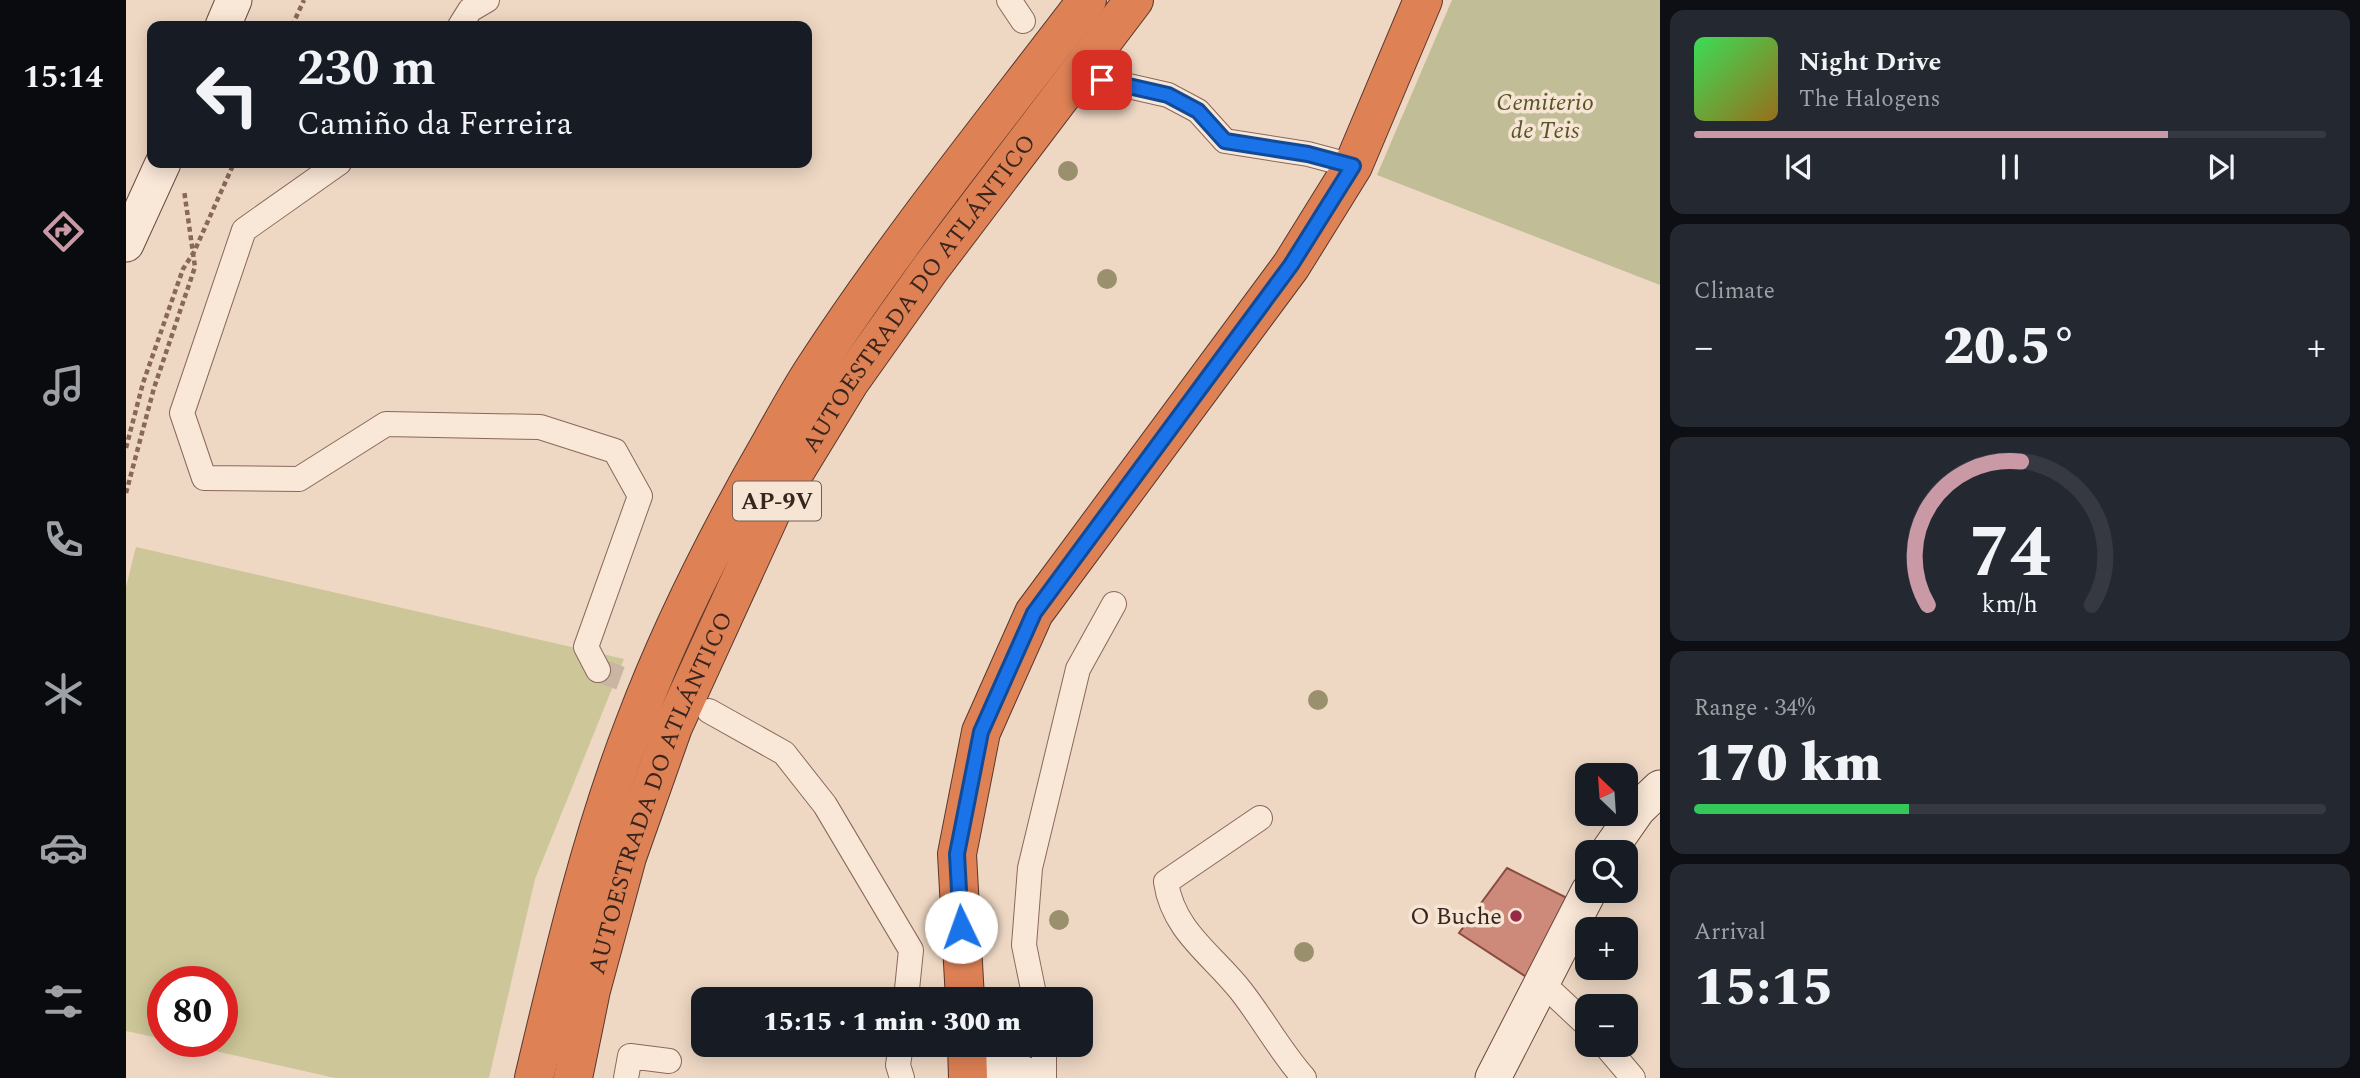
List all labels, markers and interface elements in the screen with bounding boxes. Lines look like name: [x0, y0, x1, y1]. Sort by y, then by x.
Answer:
text: 230 m: [297, 32, 436, 107]
text: Night Drive: [1799, 42, 1941, 82]
icon: left: [182, 49, 273, 140]
pin: [1072, 50, 1132, 110]
text: 15:14: [23, 53, 103, 102]
icon: arrive: [1083, 61, 1121, 99]
text: The Halogens: [1799, 82, 1941, 117]
park label: Cemiterio de Teis: [1496, 85, 1594, 149]
text: Camiño da Ferreira: [297, 100, 572, 149]
street label: AUTOESTRADA DO ATLÁNTICO: [793, 127, 1045, 460]
icon: previous: [1780, 148, 1818, 186]
icon: pause: [1991, 148, 2029, 186]
icon: next: [2202, 148, 2240, 186]
icon: directions: [39, 207, 88, 256]
text: Climate: [1694, 274, 1775, 309]
text: 20.5°: [1943, 308, 2077, 387]
text: −: [1694, 319, 1713, 377]
text: +: [2307, 319, 2326, 377]
icon: music: [39, 361, 88, 410]
road number: AP-9V: [733, 481, 821, 520]
text: 74: [1969, 498, 2051, 609]
icon: phone: [39, 515, 88, 564]
text: km/h: [1982, 586, 2038, 624]
street label: AUTOESTRADA DO ATLÁNTICO: [579, 606, 743, 979]
icon: climate: [39, 669, 88, 718]
text: Range · 34%: [1694, 691, 1815, 726]
text: 170 km: [1694, 725, 1882, 804]
north arrow: [1575, 763, 1638, 826]
map controls: [1575, 763, 1638, 1057]
icon: car: [39, 823, 88, 872]
button: search: [1575, 840, 1638, 903]
position arrow: [924, 890, 998, 964]
place label: O Buche: [1410, 899, 1502, 935]
marker: O Buche: [1508, 908, 1524, 924]
text: Arrival: [1694, 915, 1766, 950]
button: +: [1575, 917, 1638, 980]
text: 15:15: [1694, 949, 1833, 1028]
speed limit sign: 80: [147, 966, 238, 1057]
icon: filters: [39, 977, 88, 1026]
button: −: [1575, 994, 1638, 1057]
text: 15:15 · 1 min · 300 m: [763, 1002, 1021, 1042]

